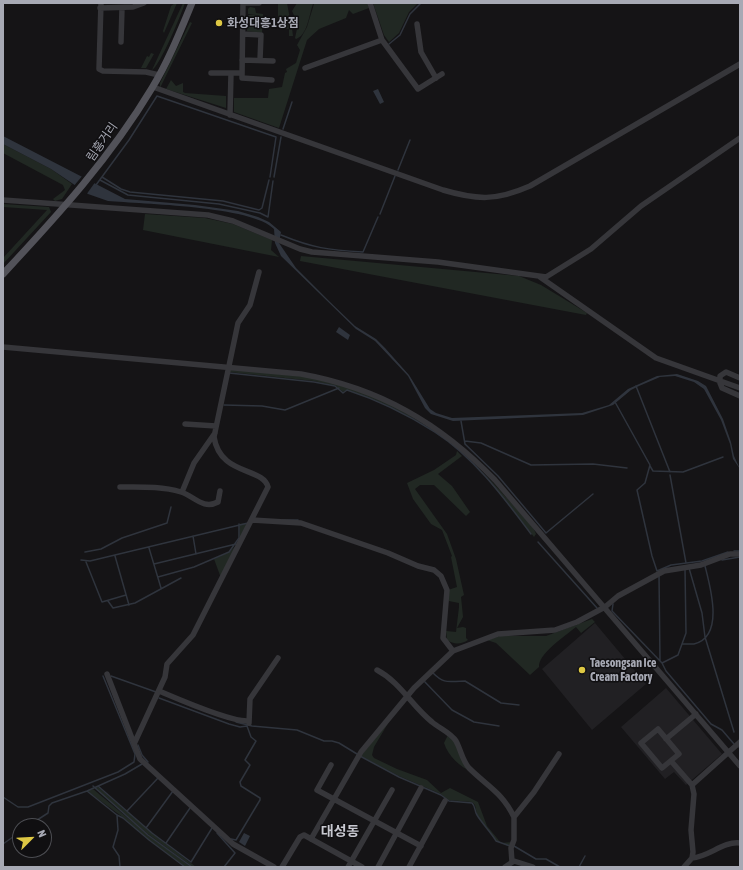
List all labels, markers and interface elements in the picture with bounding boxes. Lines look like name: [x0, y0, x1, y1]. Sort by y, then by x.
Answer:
place label: 화성대흥1상점: [227, 16, 299, 30]
marker: 화성대흥1상점: [214, 18, 224, 28]
street label: 림흥거리: [83, 120, 121, 164]
place label: Taesongsan Ice Cream Factory: [590, 656, 657, 684]
marker: Taesongsan Ice Cream Factory: [577, 665, 587, 675]
north arrow: [12, 818, 52, 858]
district label: 대성동: [321, 824, 359, 840]
text: N: [35, 828, 49, 839]

